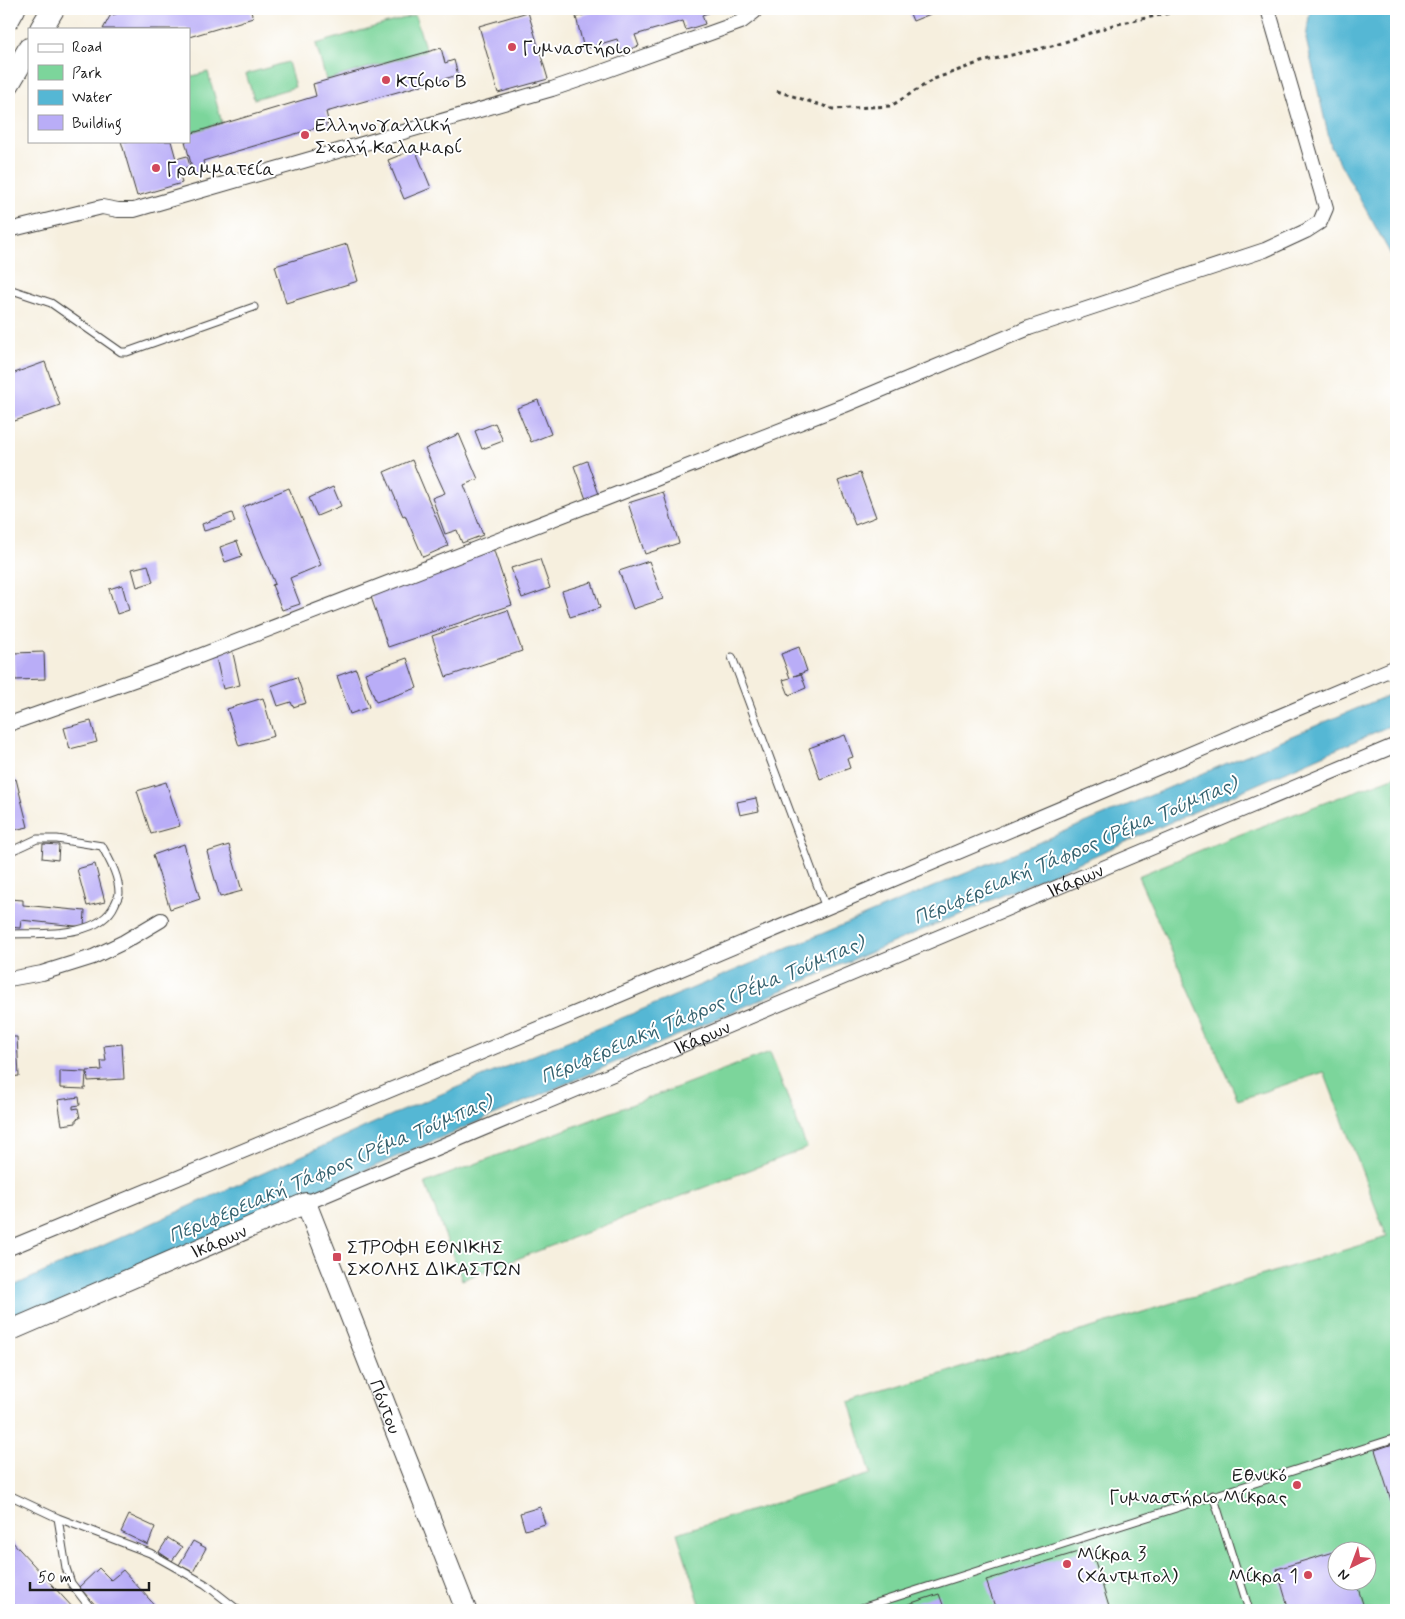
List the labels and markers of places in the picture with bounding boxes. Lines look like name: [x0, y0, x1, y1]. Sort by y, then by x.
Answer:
place label: Γυμναστήριο: [522, 36, 631, 61]
marker: Γυμναστήριο: [506, 41, 518, 53]
place label: Κτίριο Β: [396, 69, 467, 94]
marker: Κτίριο Β: [380, 74, 392, 86]
place label: Ελληνογαλλική Σχολή Καλαμαρί: [315, 113, 461, 160]
marker: Ελληνογαλλική Σχολή Καλαμαρί: [299, 129, 311, 141]
place label: Γραμματεία: [166, 157, 274, 182]
marker: Γραμματεία: [150, 162, 162, 174]
place label: ΣΤΡΟΦΗ ΕΘΝΙΚΗΣ ΣΧΟΛΗΣ ΔΙΚΑΣΤΩΝ: [347, 1235, 521, 1282]
marker: ΣΤΡΟΦΗ ΕΘΝΙΚΗΣ ΣΧΟΛΗΣ ΔΙΚΑΣΤΩΝ: [331, 1251, 343, 1263]
place label: Εθνικό Γυμναστήριο Μίκρας: [1109, 1463, 1287, 1510]
marker: Εθνικό Γυμναστήριο Μίκρας: [1291, 1479, 1303, 1491]
place label: Μίκρα 3 (Χάντμπολ): [1077, 1542, 1178, 1589]
marker: Μίκρα 3 (Χάντμπολ): [1061, 1558, 1073, 1570]
place label: Μίκρα 1: [1229, 1564, 1298, 1589]
marker: Μίκρα 1: [1302, 1569, 1314, 1581]

